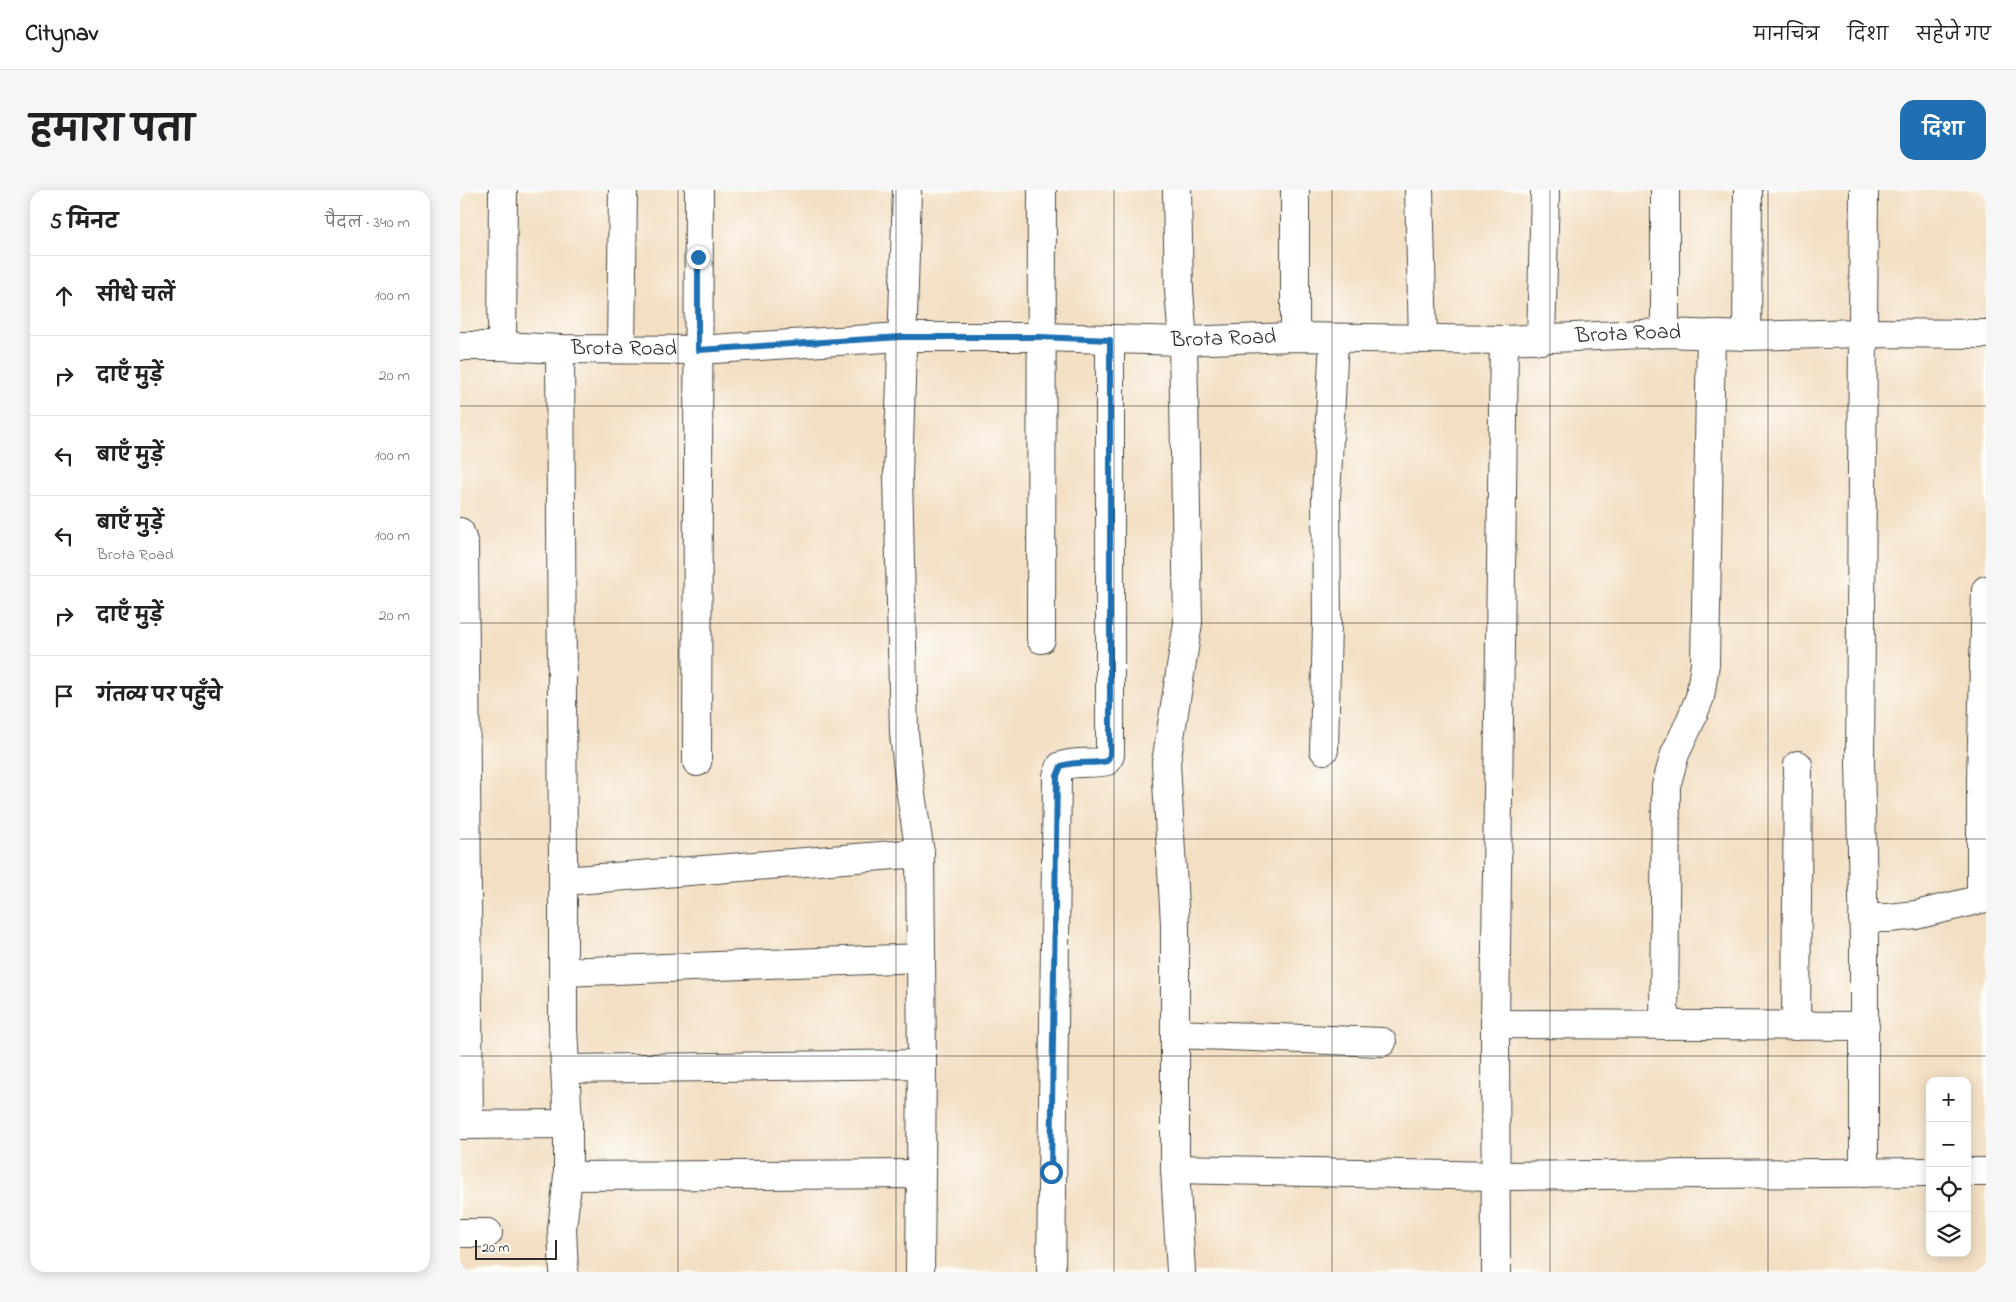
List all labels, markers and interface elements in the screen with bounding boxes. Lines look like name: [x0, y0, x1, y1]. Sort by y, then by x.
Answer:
text: Citynav: [25, 17, 98, 52]
text: मानचित्र: [1753, 23, 1820, 49]
text: दिशा: [1848, 23, 1888, 49]
text: सहेजे गए: [1916, 23, 1991, 49]
button: दिशा: [1900, 100, 1986, 160]
text: हमारा पता: [30, 106, 194, 157]
text: 5 मिनट: [50, 208, 118, 238]
text: पैदल · 340 m: [325, 211, 410, 235]
route end: [687, 246, 710, 269]
icon: ahead: [50, 282, 78, 310]
text: सीधे चलें: [97, 283, 175, 310]
text: 100 m: [375, 284, 410, 308]
street label: Brota Road: [1574, 317, 1682, 353]
street label: Brota Road: [1169, 322, 1277, 357]
street label: Brota Road: [570, 333, 677, 366]
icon: right: [50, 362, 78, 390]
text: दाएँ मुड़ें: [97, 363, 163, 390]
text: 20 m: [379, 364, 410, 388]
icon: left: [50, 442, 78, 470]
text: बाएँ मुड़ें: [97, 443, 164, 470]
text: 100 m: [375, 444, 410, 468]
text: बाएँ मुड़ें: [97, 511, 164, 538]
icon: left: [50, 522, 78, 550]
text: 100 m: [375, 524, 410, 548]
text: Brota Road: [97, 543, 174, 567]
icon: right: [50, 602, 78, 630]
text: दाएँ मुड़ें: [97, 603, 163, 630]
text: 20 m: [379, 604, 410, 628]
icon: arrive: [50, 682, 78, 710]
text: गंतव्य पर पहुँचे: [97, 683, 222, 710]
map controls: [1926, 1077, 1971, 1257]
button: +: [1926, 1077, 1971, 1122]
button: −: [1926, 1122, 1971, 1167]
route start: [1040, 1161, 1063, 1184]
button: locate: [1926, 1167, 1971, 1212]
button: layers: [1926, 1212, 1971, 1257]
scale bar: [475, 1237, 558, 1260]
text: 20 m: [482, 1238, 509, 1259]

